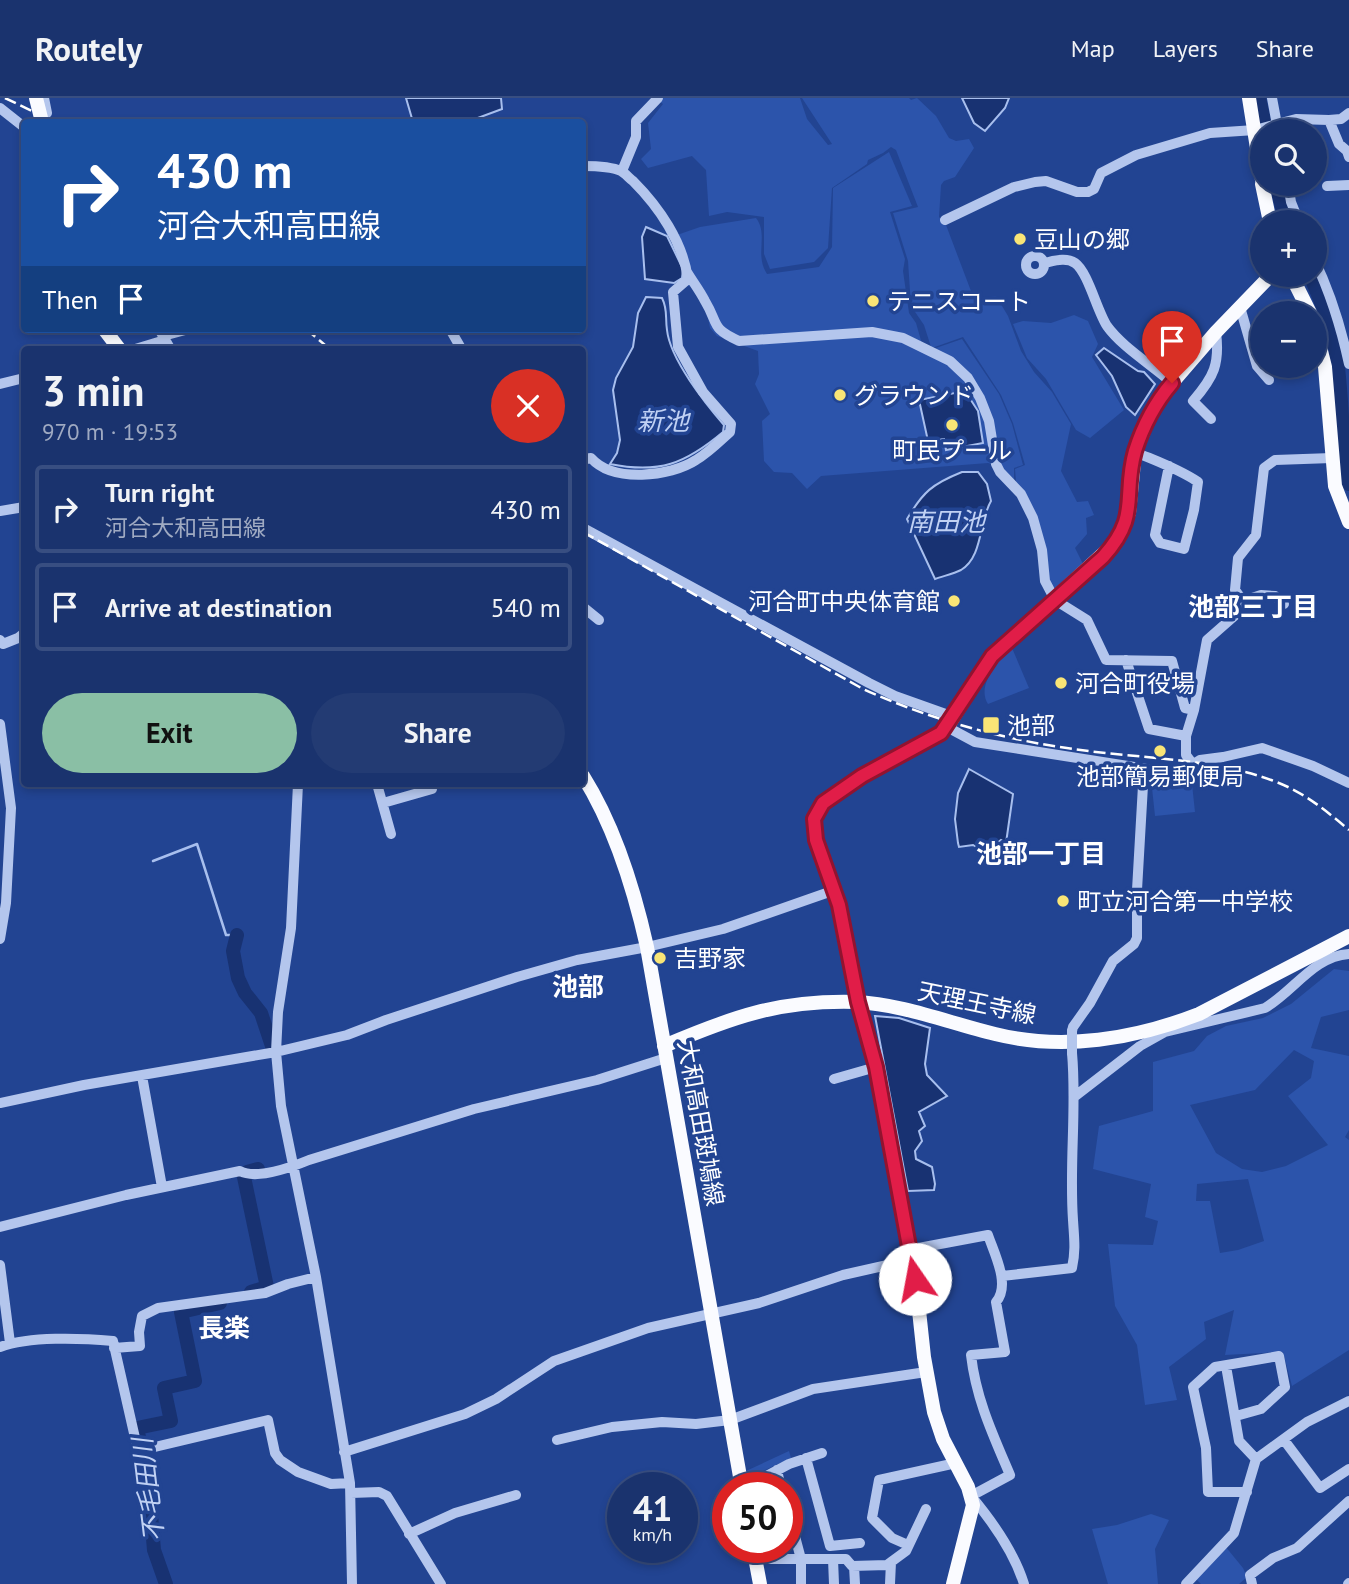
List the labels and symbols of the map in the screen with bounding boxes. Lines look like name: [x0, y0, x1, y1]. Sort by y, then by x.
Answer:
place label: 豆山の郷: [1034, 224, 1130, 255]
marker: 豆山の郷: [1012, 231, 1028, 247]
place label: テニスコート: [887, 286, 1031, 317]
marker: テニスコート: [865, 293, 881, 309]
pin: [1142, 311, 1202, 383]
place label: グラウンド: [854, 380, 974, 411]
marker: グラウンド: [832, 387, 848, 403]
water label: 新池: [637, 404, 692, 437]
marker: 町民プール: [944, 417, 960, 433]
place label: 町民プール: [892, 435, 1012, 466]
water label: 南田池: [907, 505, 988, 538]
place label: 河合町中央体育館: [748, 586, 940, 617]
district label: 池部三丁目: [1188, 590, 1318, 623]
marker: 河合町中央体育館: [946, 593, 962, 609]
place label: 河合町役場: [1075, 668, 1195, 699]
marker: 河合町役場: [1053, 675, 1069, 691]
place label: 池部: [1007, 710, 1055, 741]
marker: 池部: [981, 715, 1001, 735]
marker: 池部簡易郵便局: [1152, 743, 1168, 759]
place label: 池部簡易郵便局: [1076, 761, 1244, 792]
district label: 池部一丁目: [976, 837, 1106, 870]
place label: 町立河合第一中学校: [1077, 886, 1293, 917]
marker: 町立河合第一中学校: [1055, 893, 1071, 909]
place label: 吉野家: [674, 943, 746, 974]
marker: 吉野家: [652, 950, 668, 966]
district label: 池部: [552, 970, 604, 1003]
street label: 天理王寺線: [915, 975, 1039, 1031]
street label: 大和高田斑鳩線: [671, 1038, 731, 1208]
position arrow: [878, 1242, 952, 1316]
district label: 長楽: [198, 1311, 250, 1344]
water label: 不毛田川: [125, 1433, 171, 1544]
speed limit sign: 50: [712, 1472, 803, 1563]

